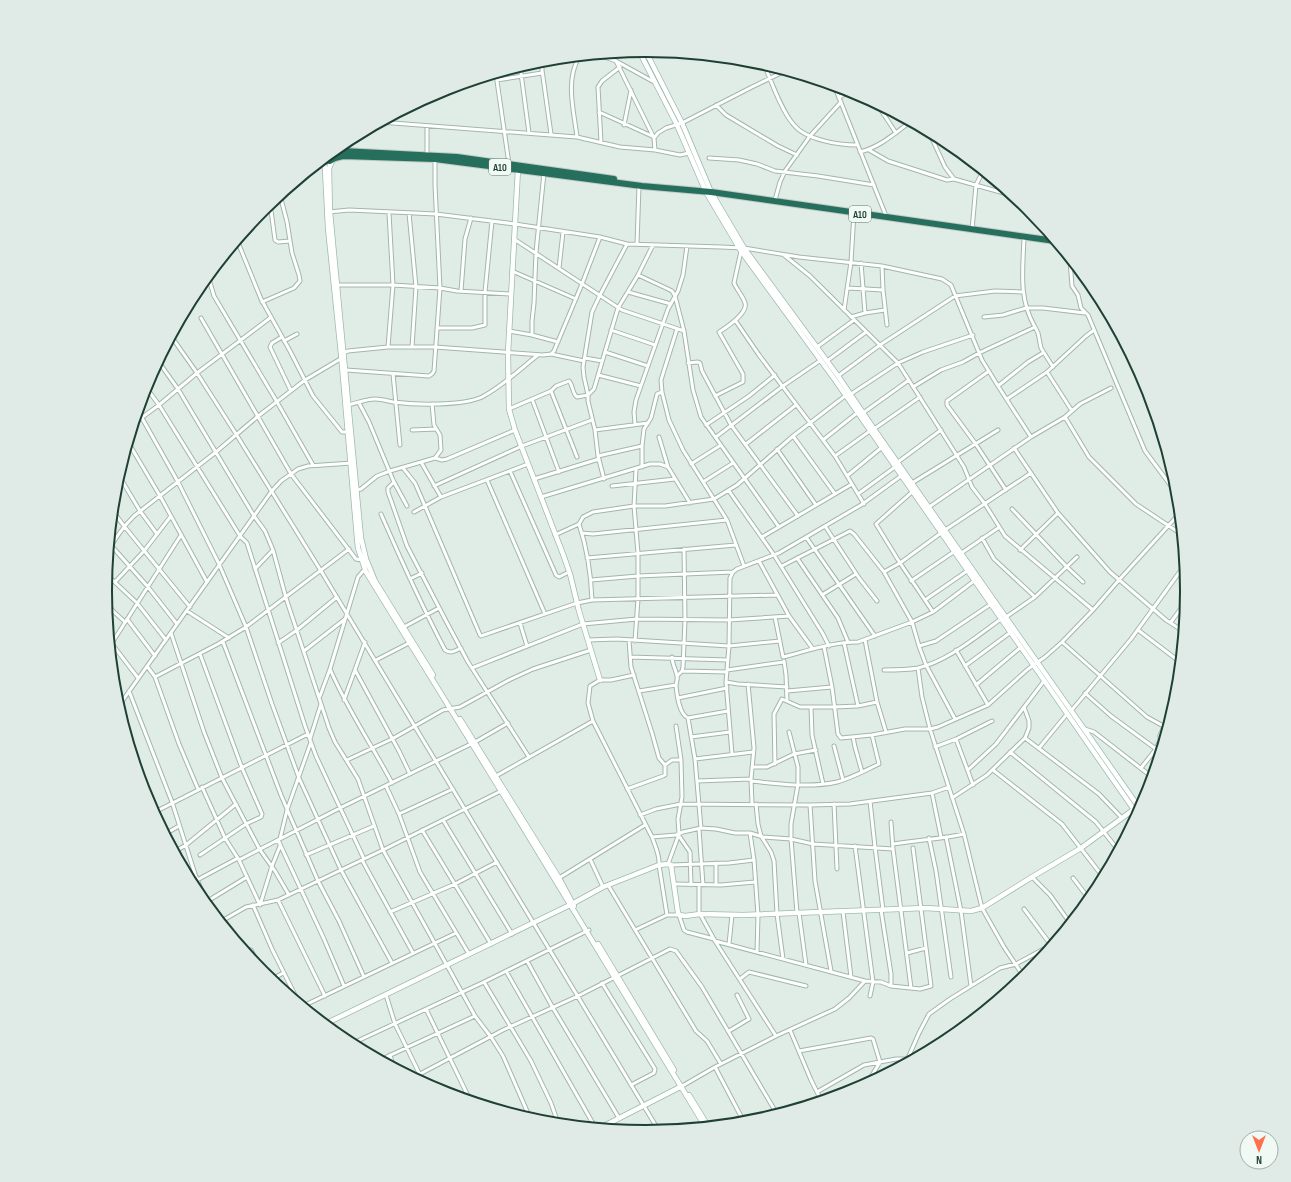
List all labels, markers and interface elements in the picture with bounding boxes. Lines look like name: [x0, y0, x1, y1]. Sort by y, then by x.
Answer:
road number: A10: [489, 159, 511, 175]
road number: A10: [849, 206, 871, 222]
north arrow: [1239, 1130, 1279, 1170]
text: N: [1256, 1153, 1262, 1166]

